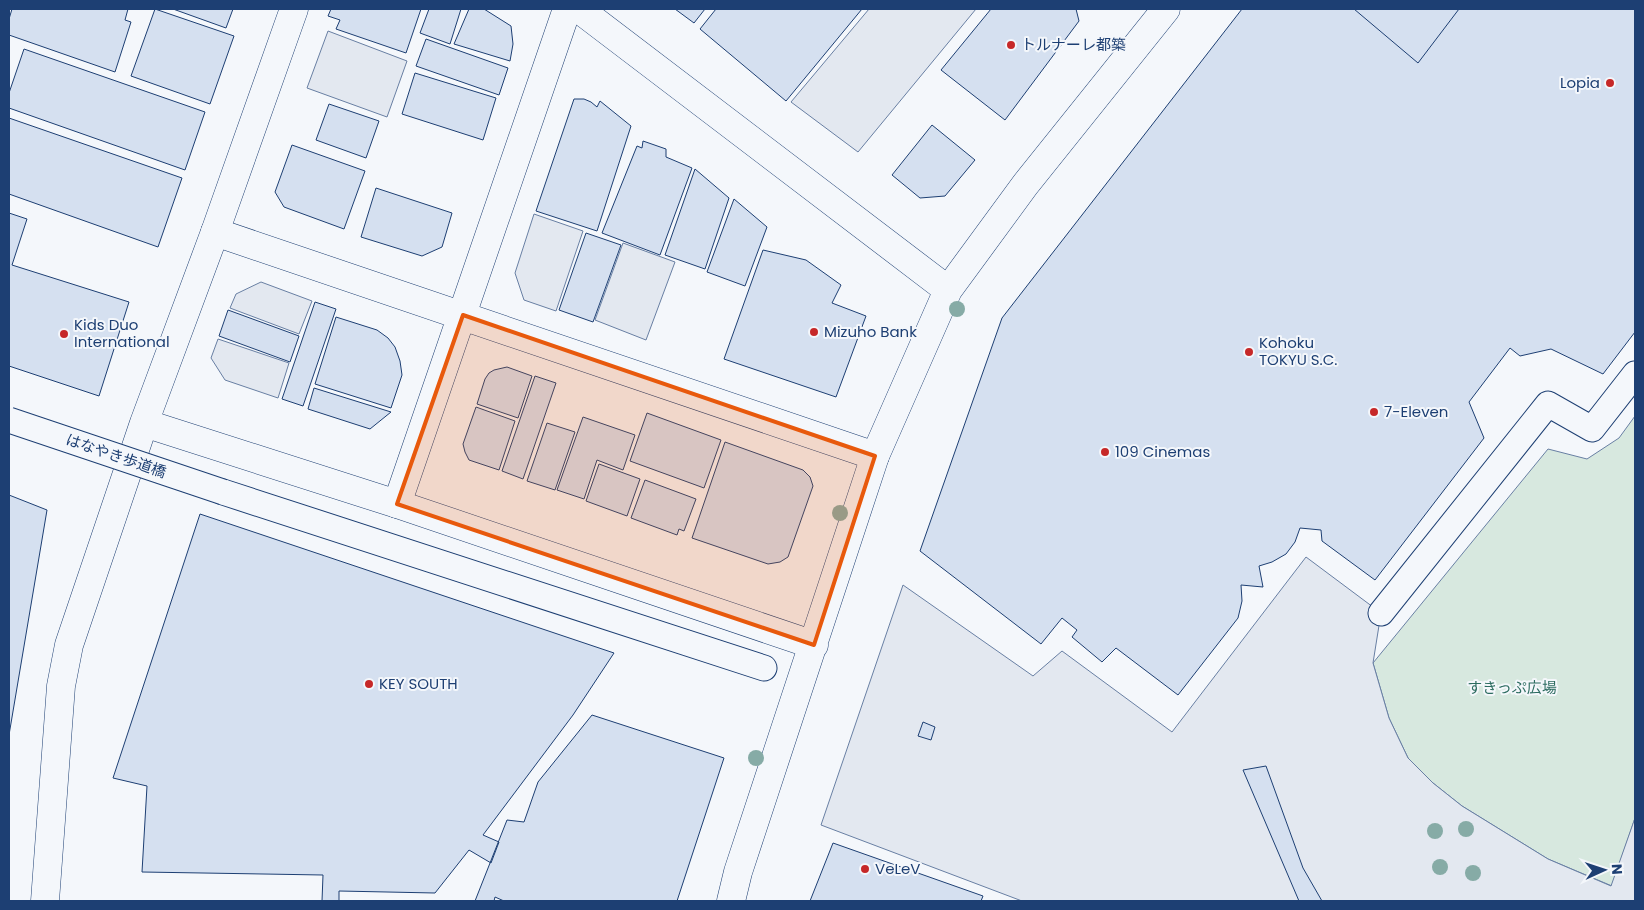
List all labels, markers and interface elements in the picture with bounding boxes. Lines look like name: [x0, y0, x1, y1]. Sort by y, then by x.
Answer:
place label: トルナーレ都築: [1021, 34, 1126, 55]
marker: トルナーレ都築: [1005, 39, 1017, 51]
place label: Lopia: [1560, 72, 1600, 93]
marker: Lopia: [1604, 77, 1616, 89]
place label: Kids Duo International: [74, 314, 170, 352]
place label: Mizuho Bank: [824, 321, 917, 342]
marker: Mizuho Bank: [808, 326, 820, 338]
marker: Kids Duo International: [58, 328, 70, 340]
place label: Kohoku TOKYU S.C.: [1259, 332, 1337, 370]
marker: Kohoku TOKYU S.C.: [1243, 346, 1255, 358]
place label: 7-Eleven: [1384, 401, 1448, 422]
marker: 7-Eleven: [1368, 406, 1380, 418]
street label: はなやき歩道橋: [63, 429, 169, 483]
place label: 109 Cinemas: [1115, 441, 1210, 462]
marker: 109 Cinemas: [1099, 446, 1111, 458]
place label: KEY SOUTH: [379, 673, 458, 694]
park label: すきっぷ広場: [1467, 677, 1557, 698]
marker: KEY SOUTH: [363, 678, 375, 690]
north arrow: [1579, 845, 1629, 895]
place label: VeLeV: [875, 858, 920, 879]
marker: VeLeV: [859, 863, 871, 875]
text: N: [1607, 864, 1627, 875]

